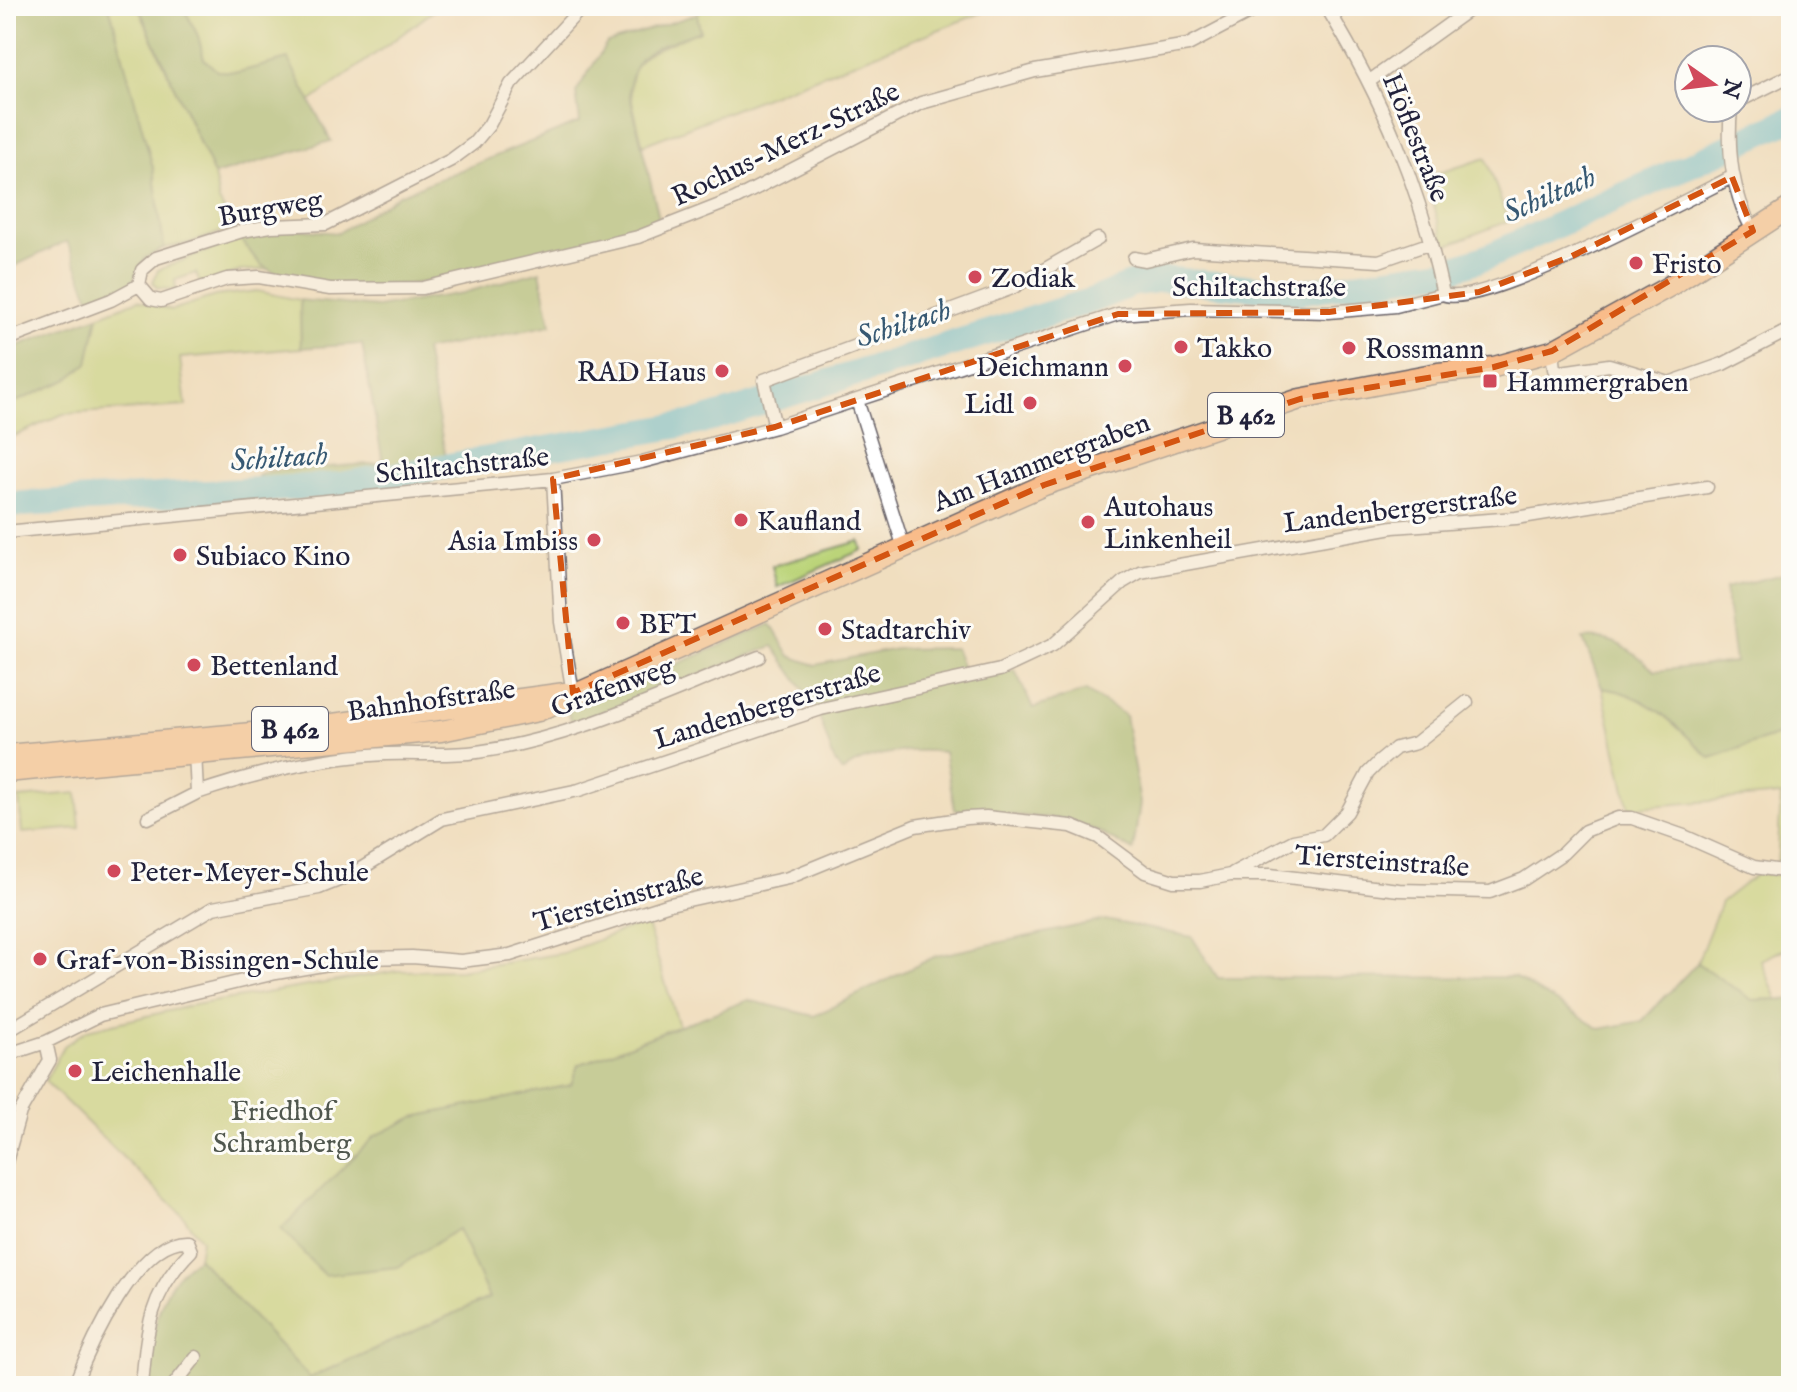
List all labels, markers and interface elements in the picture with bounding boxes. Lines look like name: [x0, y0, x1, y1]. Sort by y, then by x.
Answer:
north arrow: [1673, 44, 1753, 124]
street label: Höflestraße: [1373, 68, 1456, 208]
street label: Rochus-Merz-Straße: [666, 75, 906, 216]
text: N: [1715, 75, 1747, 101]
water label: Schiltach: [1497, 158, 1602, 233]
street label: Burgweg: [216, 183, 326, 236]
place label: Fristo: [1652, 248, 1722, 283]
marker: Fristo: [1627, 254, 1645, 272]
place label: Zodiak: [991, 262, 1076, 297]
marker: Zodiak: [966, 268, 984, 286]
street label: Schiltachstraße: [1172, 271, 1346, 306]
water label: Schiltach: [851, 292, 956, 358]
place label: Takko: [1197, 332, 1272, 367]
place label: Rossmann: [1365, 333, 1485, 368]
marker: Takko: [1172, 338, 1190, 356]
marker: Rossmann: [1340, 339, 1358, 357]
place label: Deichmann: [976, 351, 1109, 386]
place label: RAD Haus: [577, 356, 706, 391]
marker: Deichmann: [1116, 357, 1134, 375]
marker: RAD Haus: [713, 362, 731, 380]
place label: Hammergraben: [1506, 366, 1689, 401]
marker: Hammergraben: [1481, 372, 1499, 390]
place label: Lidl: [964, 388, 1014, 423]
road number: B 462: [1208, 393, 1284, 437]
marker: Lidl: [1021, 394, 1039, 412]
street label: Am Hammergraben: [928, 406, 1155, 521]
water label: Schiltach: [229, 437, 330, 481]
street label: Schiltachstraße: [374, 440, 551, 493]
street label: Landenbergerstraße: [1282, 479, 1519, 542]
place label: Autohaus Linkenheil: [1103, 491, 1232, 558]
place label: Kaufland: [757, 505, 861, 540]
marker: Kaufland: [732, 511, 750, 529]
marker: Autohaus Linkenheil: [1079, 513, 1097, 531]
place label: Asia Imbiss: [447, 525, 578, 560]
marker: Asia Imbiss: [585, 531, 603, 549]
place label: Subiaco Kino: [196, 540, 350, 575]
marker: Subiaco Kino: [171, 546, 189, 564]
place label: BFT: [639, 608, 696, 643]
marker: BFT: [614, 614, 632, 632]
place label: Stadtarchiv: [841, 614, 971, 649]
marker: Stadtarchiv: [816, 620, 834, 638]
place label: Bettenland: [210, 650, 338, 685]
street label: Grafenweg: [547, 650, 680, 727]
marker: Bettenland: [185, 656, 203, 674]
street label: Landenbergerstraße: [650, 656, 885, 758]
street label: Bahnhofstraße: [345, 672, 518, 731]
road number: B 462: [252, 707, 328, 751]
street label: Tiersteinstraße: [1293, 839, 1470, 886]
place label: Peter-Meyer-Schule: [130, 856, 369, 891]
street label: Tiersteinstraße: [530, 859, 708, 941]
marker: Peter-Meyer-Schule: [105, 862, 123, 880]
place label: Graf-von-Bissingen-Schule: [56, 944, 379, 979]
marker: Graf-von-Bissingen-Schule: [31, 950, 49, 968]
place label: Leichenhalle: [91, 1056, 241, 1091]
marker: Leichenhalle: [66, 1062, 84, 1080]
park label: Friedhof Schramberg: [213, 1095, 352, 1162]

